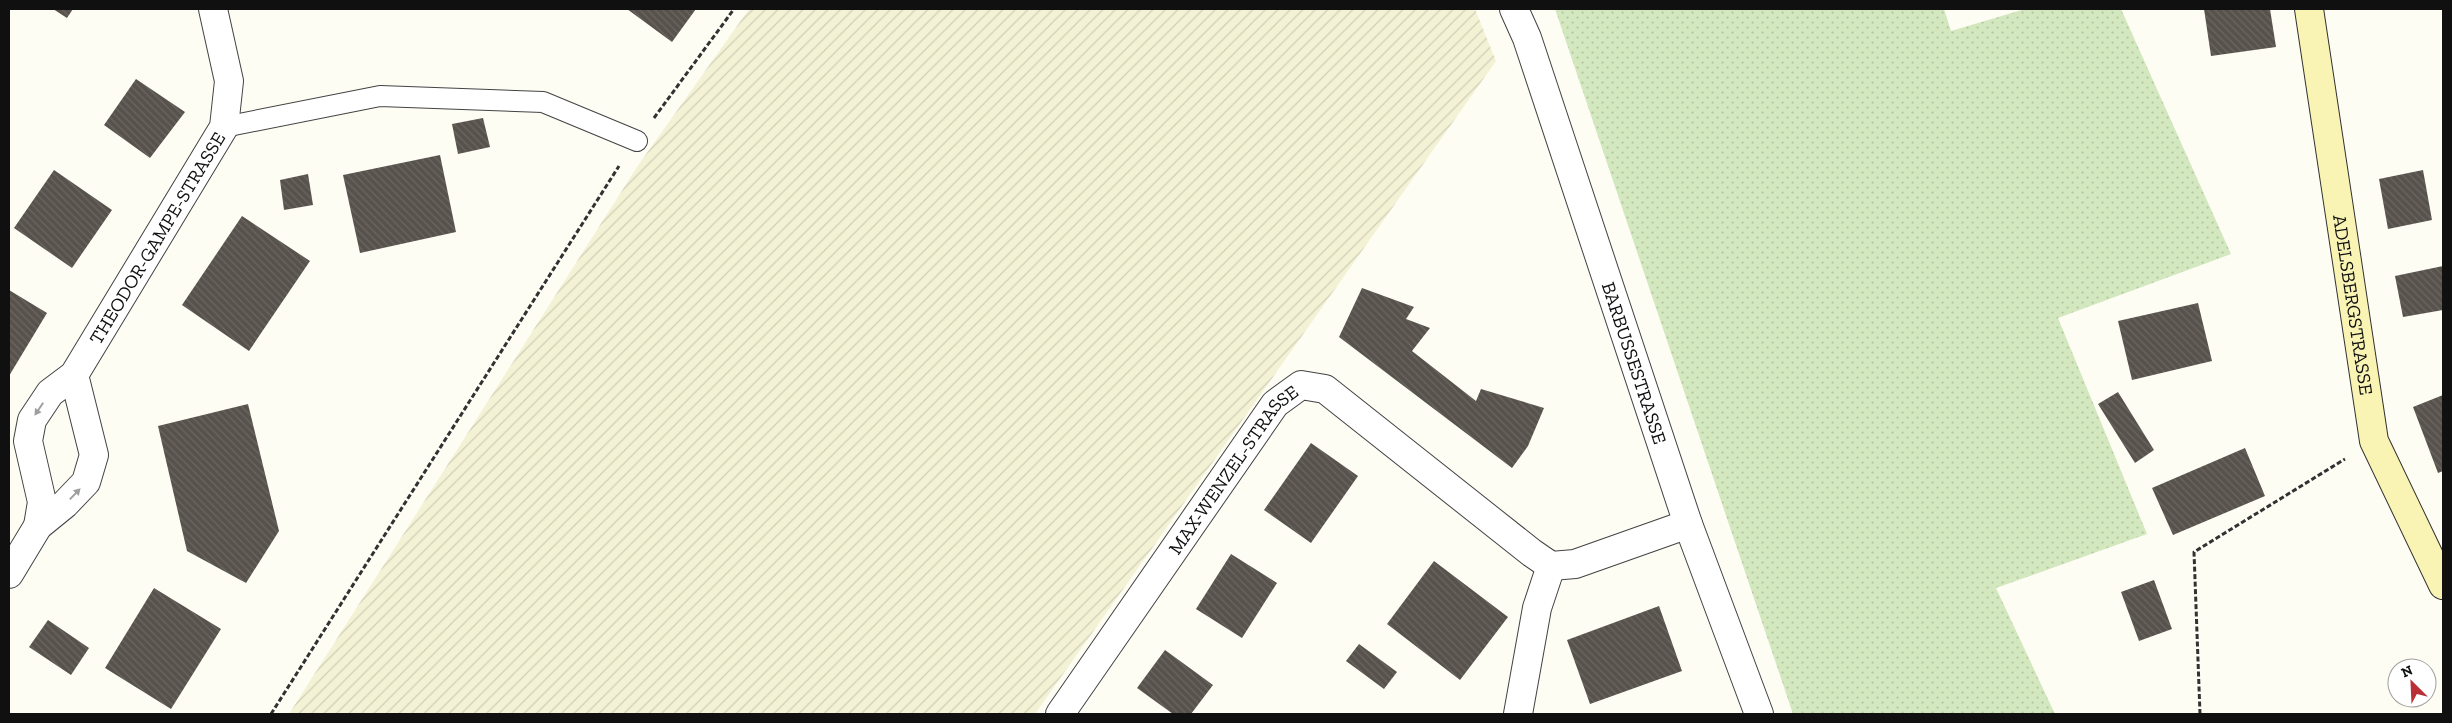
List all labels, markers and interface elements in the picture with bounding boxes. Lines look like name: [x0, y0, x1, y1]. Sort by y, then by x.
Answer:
street label: THEODOR-GAMPE-STRASSE: [84, 128, 230, 348]
street label: ADELSBERGSTRASSE: [2328, 213, 2378, 396]
street label: BARBUSSESTRASSE: [1597, 279, 1672, 447]
street label: MAX-WENZEL-STRASSE: [1163, 380, 1303, 559]
one-way arrow: [34, 402, 44, 415]
one-way arrow: [69, 488, 81, 500]
north arrow: [2387, 658, 2437, 708]
text: N: [2399, 662, 2416, 682]

